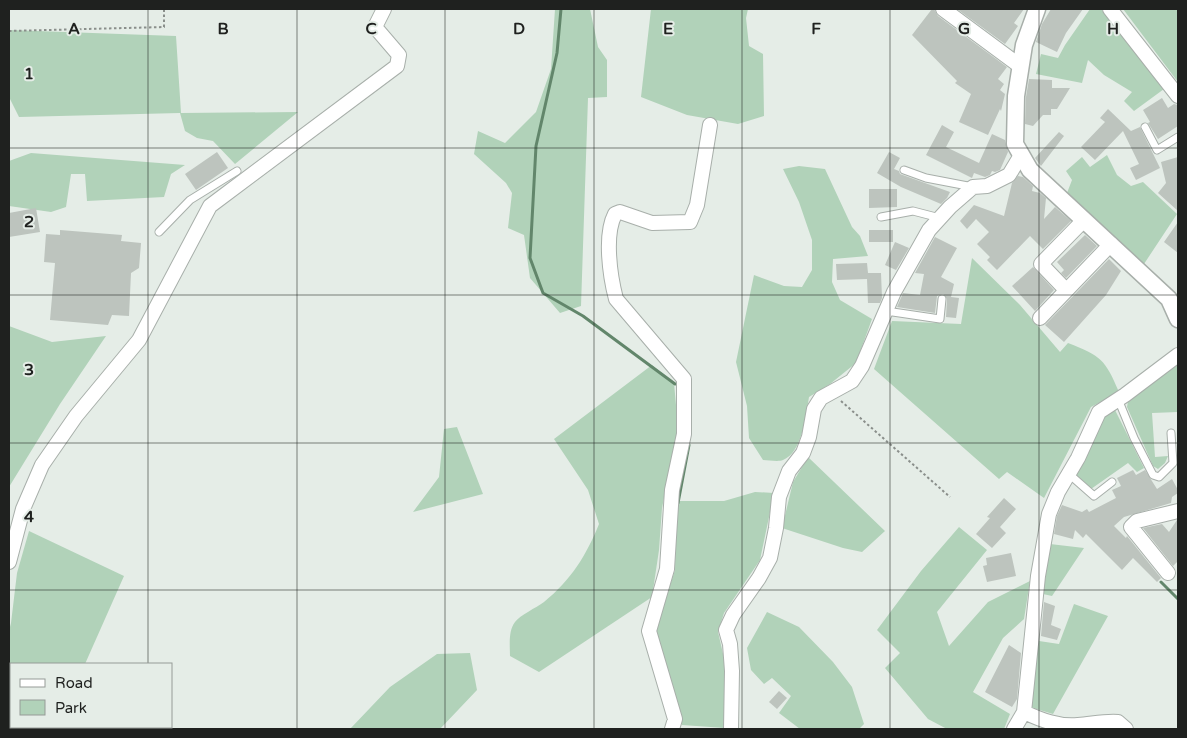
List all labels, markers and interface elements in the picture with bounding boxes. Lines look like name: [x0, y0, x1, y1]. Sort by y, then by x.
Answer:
text: A: [68, 19, 80, 39]
text: B: [217, 19, 229, 39]
text: C: [365, 19, 377, 39]
text: D: [513, 19, 525, 39]
text: E: [663, 19, 673, 39]
text: F: [811, 19, 821, 39]
text: G: [958, 19, 970, 39]
text: H: [1107, 19, 1119, 39]
text: 1: [24, 64, 34, 84]
text: 2: [24, 212, 34, 232]
text: 3: [24, 360, 34, 380]
text: 4: [24, 507, 34, 527]
legend: [10, 663, 172, 728]
text: Road: [55, 674, 93, 692]
text: Park: [55, 699, 87, 717]

